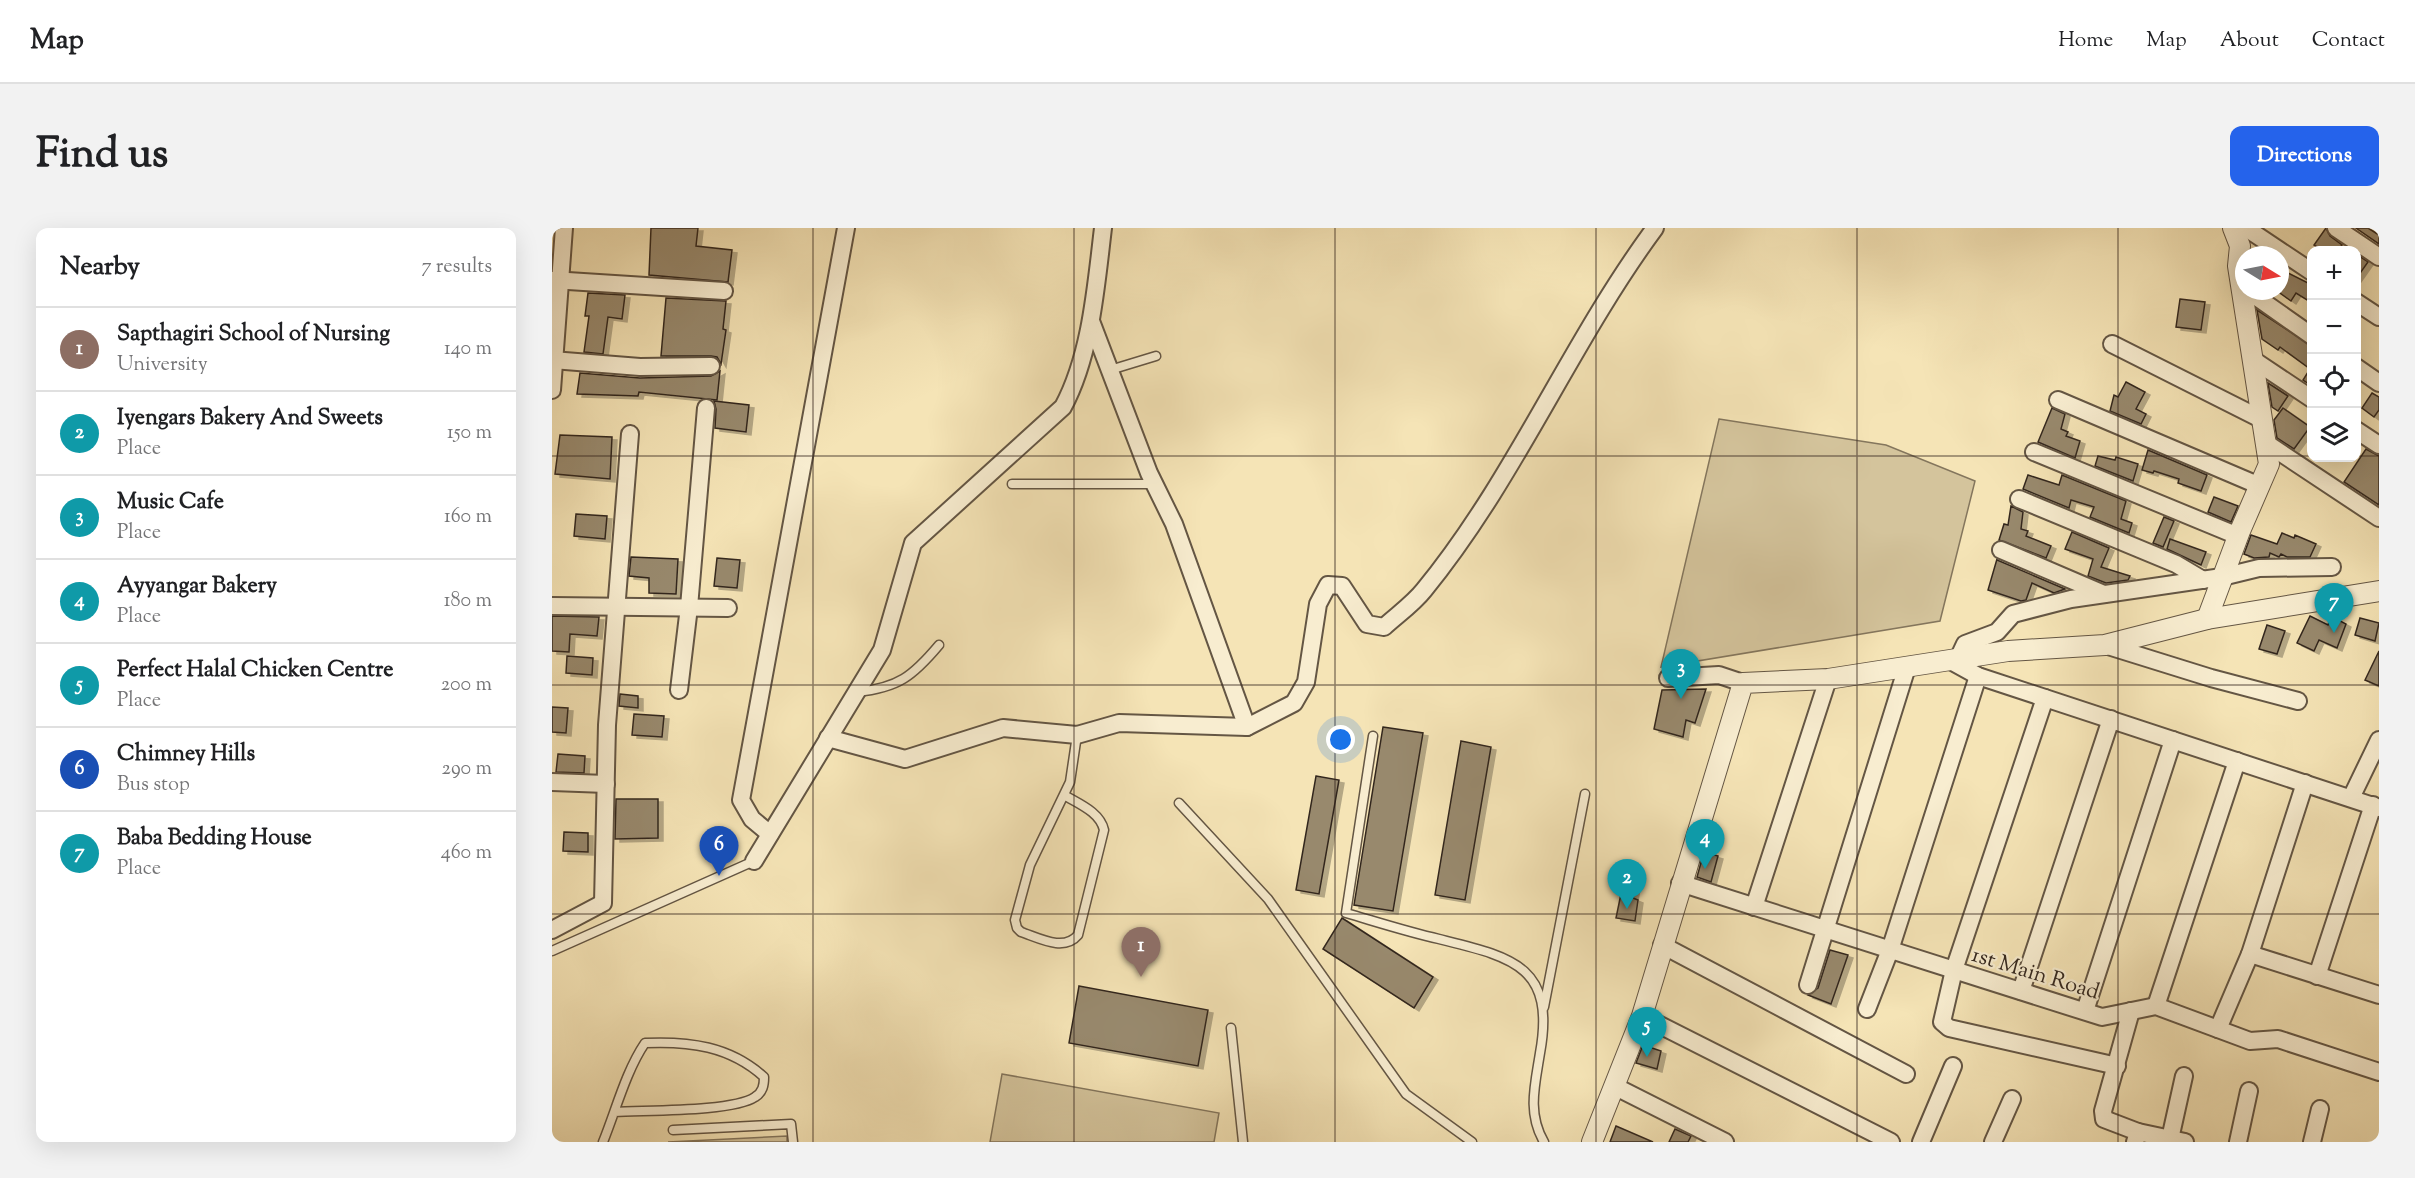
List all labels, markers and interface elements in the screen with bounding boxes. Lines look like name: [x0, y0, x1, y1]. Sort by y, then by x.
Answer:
text: Map: [30, 21, 84, 61]
text: Home: [2058, 26, 2113, 56]
text: Map: [2146, 26, 2187, 56]
text: About: [2220, 26, 2279, 56]
text: Contact: [2312, 26, 2385, 56]
text: Find us: [36, 126, 168, 186]
button: Directions: [2230, 126, 2379, 186]
north arrow: [2235, 246, 2289, 300]
map controls: [2307, 246, 2361, 462]
button: +: [2307, 246, 2361, 300]
text: Nearby: [60, 249, 140, 286]
text: 7 results: [421, 253, 492, 282]
button: −: [2307, 300, 2361, 354]
text: Sapthagiri School of Nursing: [117, 319, 390, 351]
text: 1: [76, 335, 83, 364]
text: 140 m: [444, 335, 492, 364]
text: University: [117, 351, 208, 380]
button: locate: [2307, 354, 2361, 408]
text: Iyengars Bakery And Sweets: [117, 403, 383, 435]
button: layers: [2307, 408, 2361, 462]
text: 2: [75, 419, 84, 448]
text: 150 m: [447, 419, 492, 448]
text: Place: [117, 435, 161, 464]
text: Music Cafe: [117, 487, 224, 519]
text: 3: [75, 503, 84, 532]
text: 160 m: [444, 503, 492, 532]
text: Place: [117, 519, 161, 548]
text: Ayyangar Bakery: [117, 571, 277, 603]
pin: 7: [2314, 584, 2354, 633]
text: 4: [74, 587, 85, 616]
text: 180 m: [444, 587, 492, 616]
text: Place: [117, 603, 161, 632]
pin: 3: [1662, 650, 1700, 699]
text: Perfect Halal Chicken Centre: [117, 655, 393, 687]
text: 5: [76, 671, 83, 700]
text: 200 m: [441, 671, 492, 700]
text: Place: [117, 687, 161, 716]
your location: [1326, 725, 1355, 754]
text: Chimney Hills: [117, 739, 255, 771]
text: 6: [75, 755, 84, 784]
text: 290 m: [442, 755, 492, 784]
text: Bus stop: [117, 771, 190, 800]
pin: 4: [1686, 820, 1724, 869]
text: Baba Bedding House: [117, 823, 312, 855]
pin: 6: [700, 826, 738, 876]
text: 7: [74, 839, 85, 868]
text: 460 m: [441, 839, 492, 868]
text: Place: [117, 855, 161, 884]
pin: 2: [1608, 860, 1646, 909]
pin: 1: [1122, 928, 1160, 977]
street label: 1st Main Road: [1967, 940, 2103, 1009]
pin: 5: [1628, 1008, 1666, 1057]

